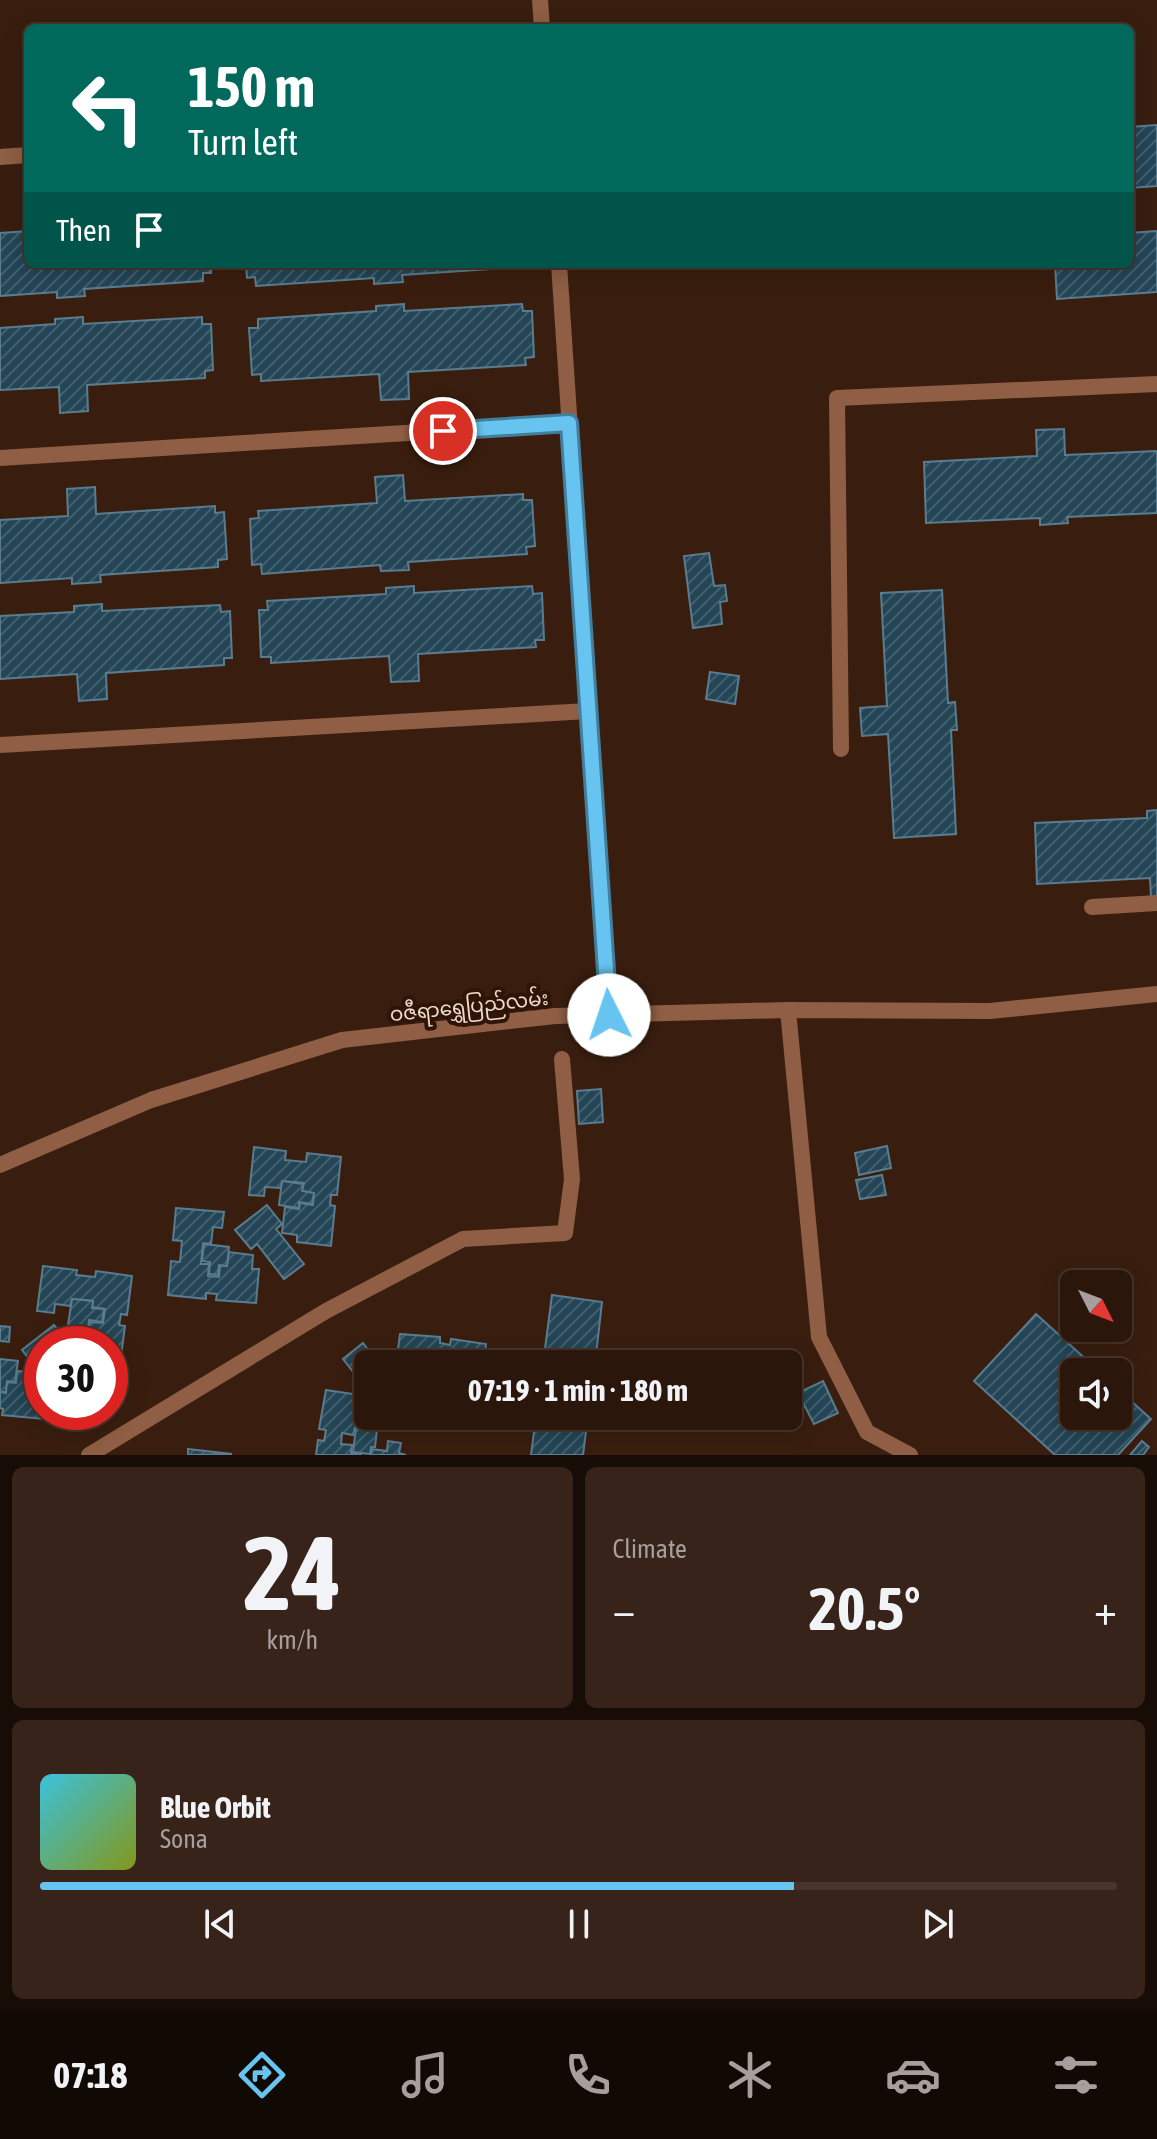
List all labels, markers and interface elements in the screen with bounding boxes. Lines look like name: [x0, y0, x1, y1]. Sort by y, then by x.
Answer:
text: 150 m: [188, 55, 315, 119]
icon: left: [56, 56, 160, 160]
text: Turn left: [188, 121, 298, 163]
icon: arrive: [127, 208, 171, 252]
text: Then: [56, 213, 111, 247]
pin: [409, 397, 477, 465]
icon: arrive: [421, 409, 465, 453]
position arrow: [567, 973, 651, 1057]
street label: ဝဇီရာရွှေပြည်လမ်း: [388, 984, 550, 1030]
north arrow: [1060, 1270, 1132, 1342]
map controls: [1060, 1270, 1132, 1430]
speed limit sign: 30: [24, 1326, 128, 1430]
button: sound: [1060, 1358, 1132, 1430]
text: 07:19 · 1 min · 180 m: [468, 1373, 688, 1407]
text: 24: [243, 1513, 341, 1632]
text: Climate: [613, 1534, 687, 1564]
text: 20.5°: [809, 1574, 921, 1643]
text: −: [613, 1584, 635, 1634]
text: +: [1094, 1584, 1117, 1634]
text: km/h: [266, 1625, 318, 1655]
text: Blue Orbit: [160, 1790, 271, 1824]
text: Sona: [160, 1824, 208, 1854]
icon: previous: [198, 1902, 242, 1946]
icon: pause: [557, 1902, 601, 1946]
icon: next: [916, 1902, 960, 1946]
icon: directions: [234, 2047, 290, 2103]
icon: music: [397, 2047, 453, 2103]
icon: phone: [560, 2047, 616, 2103]
icon: climate: [722, 2047, 778, 2103]
icon: car: [885, 2047, 941, 2103]
icon: filters: [1048, 2047, 1104, 2103]
text: 07:18: [53, 2054, 127, 2096]

